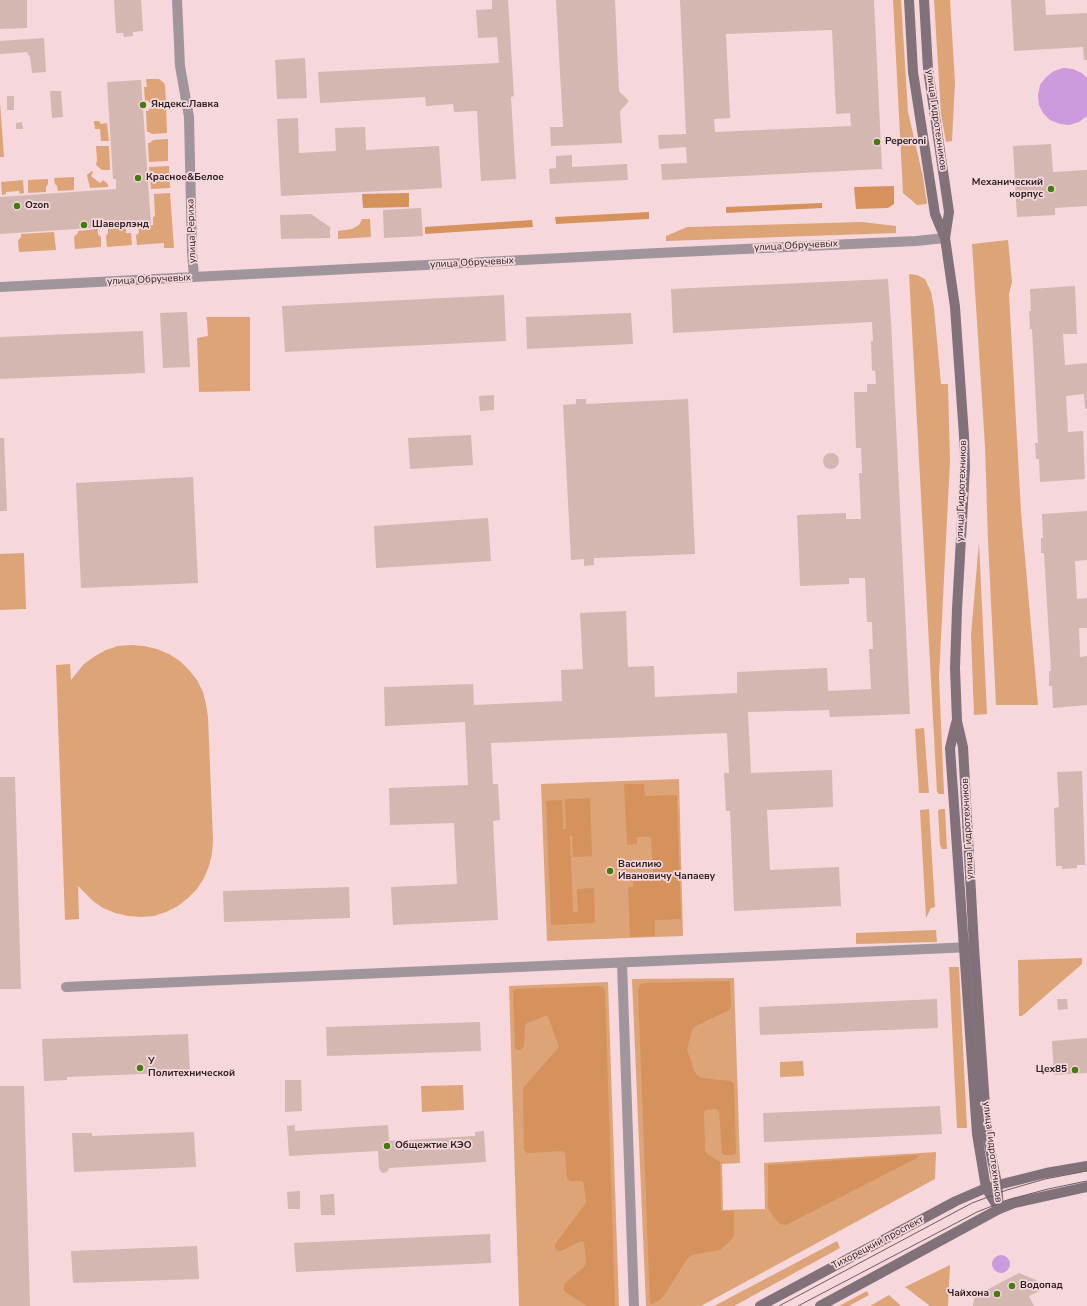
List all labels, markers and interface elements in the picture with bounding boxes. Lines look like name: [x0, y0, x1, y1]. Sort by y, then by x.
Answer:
street label: улица Гидротехников: [923, 69, 949, 171]
place label: Яндекс.Лавка: [151, 99, 219, 111]
marker: Яндекс.Лавка: [138, 100, 148, 110]
place label: Peperoni: [885, 136, 926, 148]
marker: Peperoni: [872, 137, 882, 147]
place label: Красное&Белое: [146, 172, 224, 184]
marker: Красное&Белое: [133, 173, 143, 183]
place label: Механический корпус: [972, 177, 1043, 200]
marker: Механический корпус: [1046, 184, 1056, 194]
street label: улица Рериха: [185, 199, 199, 263]
place label: Ozon: [25, 200, 49, 212]
marker: Ozon: [12, 201, 22, 211]
place label: Шаверлэнд: [92, 219, 149, 231]
marker: Шаверлэнд: [79, 220, 89, 230]
street label: улица Обручевых: [754, 238, 838, 254]
street label: улица Обручевых: [430, 255, 514, 271]
street label: улица Обручевых: [107, 272, 191, 288]
street label: улица Гидротехников: [954, 440, 970, 542]
street label: улица Гидротехников: [959, 778, 977, 880]
place label: Василию Ивановичу Чапаеву: [618, 859, 715, 882]
marker: Василию Ивановичу Чапаеву: [605, 866, 615, 876]
place label: У Политехнической: [148, 1056, 235, 1080]
marker: У Политехнической: [135, 1063, 145, 1073]
place label: Цех85: [1036, 1064, 1067, 1076]
marker: Цех85: [1070, 1065, 1080, 1075]
street label: улица Гидротехников: [980, 1101, 1004, 1203]
place label: Общежтие КЭО: [395, 1140, 472, 1152]
marker: Общежтие КЭО: [382, 1141, 392, 1151]
street label: Тихорецкий проспект: [830, 1214, 926, 1272]
place label: Водопад: [1020, 1280, 1063, 1292]
marker: Водопад: [1007, 1281, 1017, 1291]
place label: Чайхона: [947, 1288, 989, 1300]
marker: Чайхона: [992, 1289, 1002, 1299]

